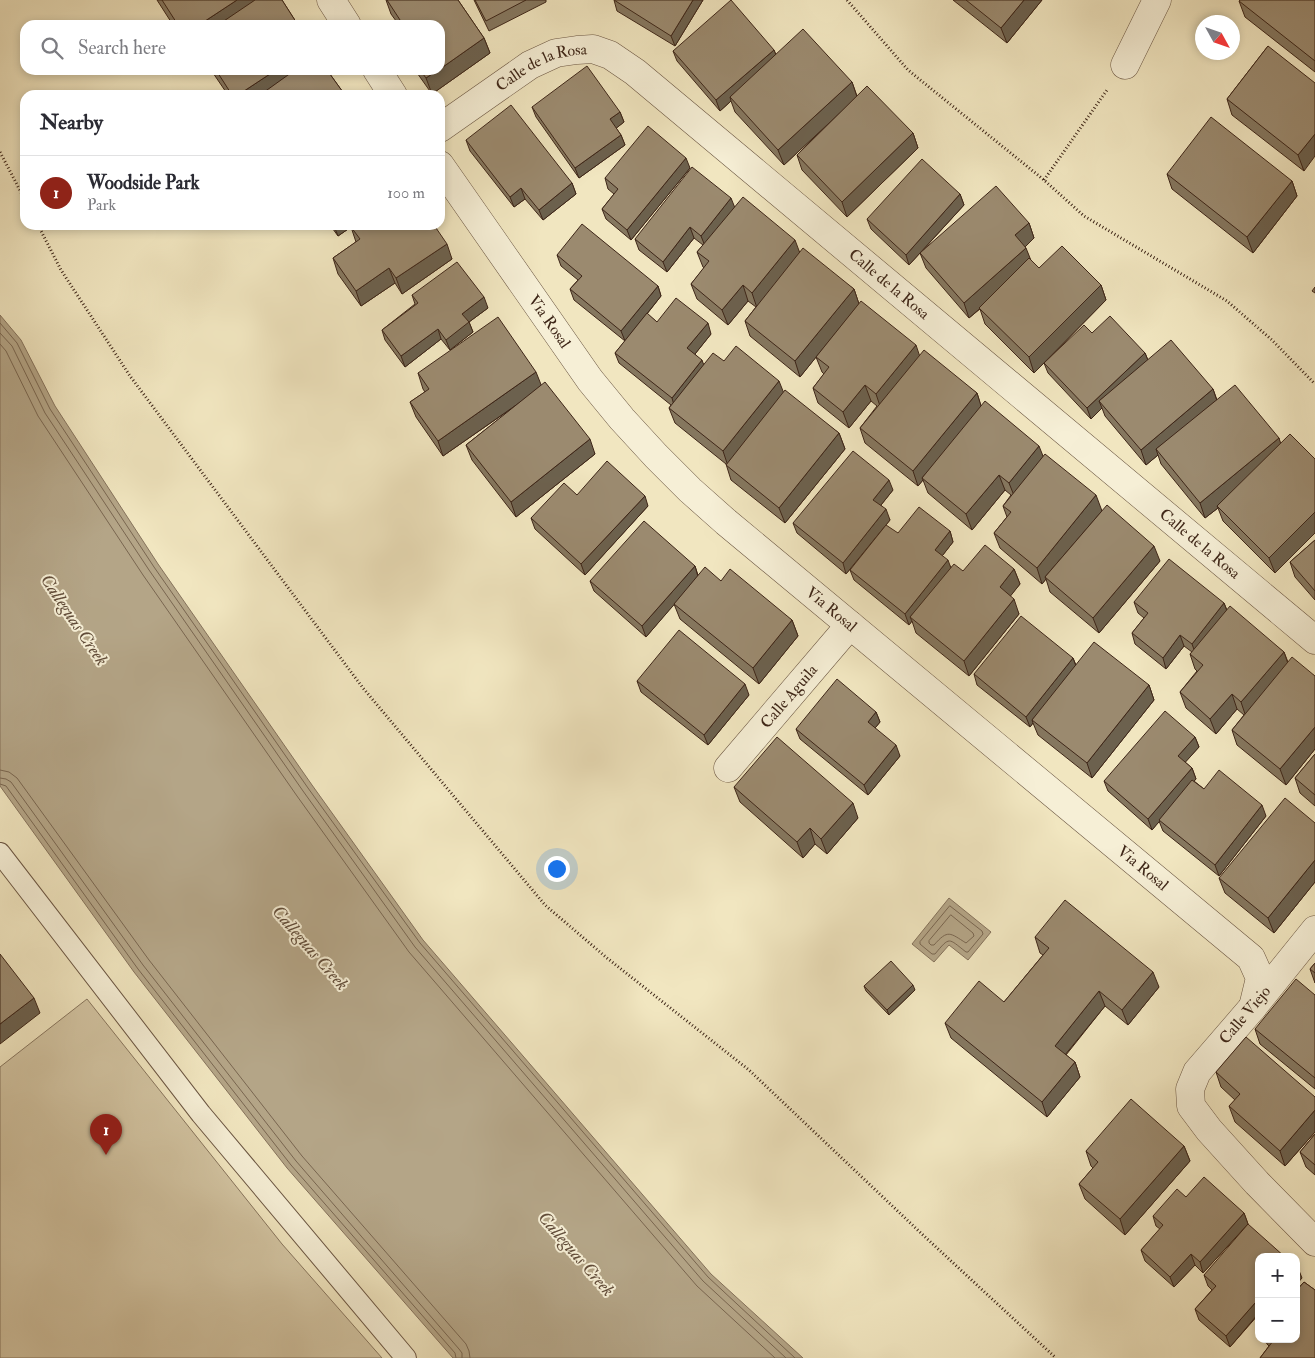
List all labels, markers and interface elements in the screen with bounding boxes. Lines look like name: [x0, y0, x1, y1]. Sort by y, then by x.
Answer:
north arrow: [1195, 15, 1240, 60]
search box: [20, 20, 445, 75]
icon: search: [38, 34, 66, 62]
text: Search here: [78, 36, 166, 60]
street label: Calle de la Rosa: [492, 39, 588, 96]
text: Nearby: [40, 109, 103, 136]
text: Woodside Park: [87, 171, 200, 195]
text: 1: [53, 183, 59, 203]
text: 100 m: [387, 183, 425, 203]
text: Park: [87, 195, 116, 215]
street label: Calle de la Rosa: [844, 245, 934, 324]
street label: Via Rosal: [524, 291, 575, 352]
street label: Calle de la Rosa: [1155, 504, 1245, 584]
water label: Calleguas Creek: [35, 570, 113, 670]
street label: Via Rosal: [802, 582, 861, 637]
street label: Calle Aguila: [756, 660, 822, 733]
street label: Via Rosal: [1113, 841, 1173, 895]
your location: [544, 856, 570, 882]
water label: Calleguas Creek: [267, 901, 353, 995]
street label: Calle Viejo: [1215, 982, 1275, 1048]
pin: 1: [90, 1114, 122, 1155]
water label: Calleguas Creek: [533, 1207, 619, 1301]
map controls: [1255, 1253, 1300, 1343]
button: +: [1255, 1253, 1300, 1298]
button: −: [1255, 1298, 1300, 1343]

